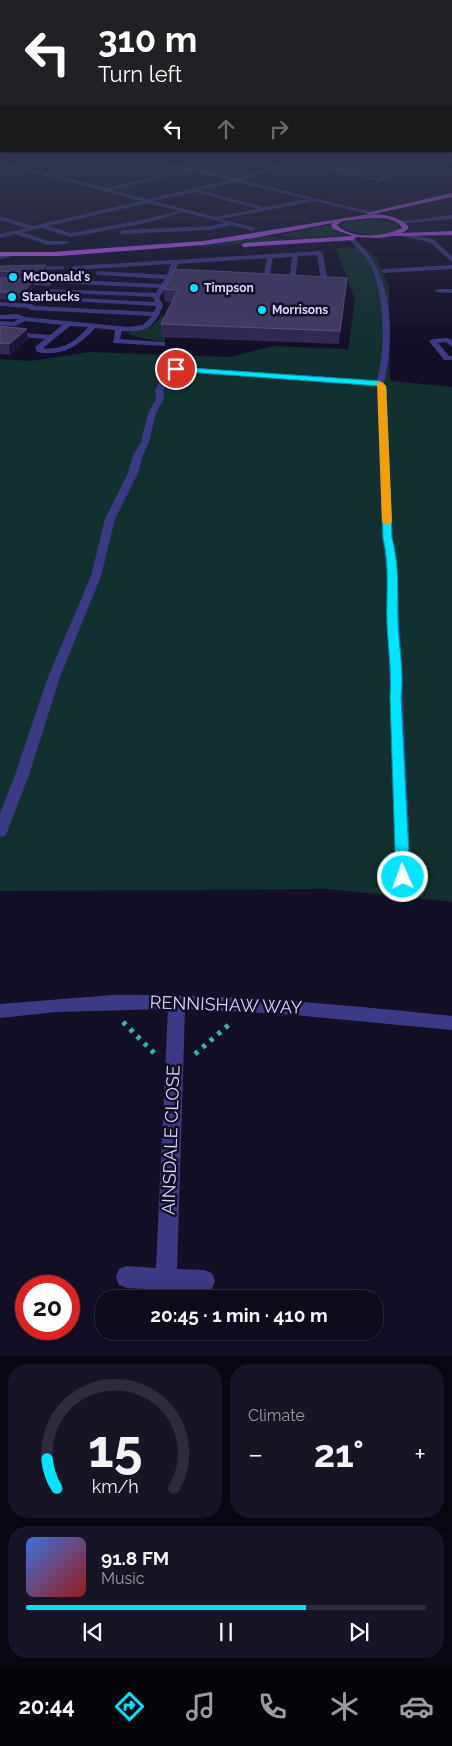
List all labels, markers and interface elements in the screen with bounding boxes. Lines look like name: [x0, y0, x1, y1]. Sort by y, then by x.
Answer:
text: 310 m: [98, 19, 197, 60]
icon: left: [15, 20, 80, 85]
text: Turn left: [98, 61, 182, 87]
icon: left: [159, 115, 187, 143]
icon: ahead: [212, 115, 240, 143]
icon: right: [265, 115, 293, 143]
place label: McDonald's: [23, 270, 90, 284]
marker: McDonald's: [7, 271, 19, 283]
place label: Timpson: [204, 281, 254, 295]
marker: Timpson: [188, 282, 200, 294]
place label: Starbucks: [22, 290, 80, 304]
marker: Starbucks: [6, 291, 18, 303]
place label: Morrisons: [272, 303, 328, 317]
marker: Morrisons: [256, 304, 268, 316]
pin: [155, 348, 197, 390]
icon: arrive: [162, 355, 190, 383]
position arrow: [376, 850, 428, 902]
street label: RENNISHAW WAY: [149, 991, 303, 1018]
street label: AINSDALE CLOSE: [157, 1065, 184, 1215]
speed limit sign: 20: [15, 1275, 80, 1340]
text: 20:45 · 1 min · 410 m: [150, 1304, 328, 1326]
text: Climate: [248, 1406, 305, 1425]
text: 15: [88, 1418, 142, 1479]
text: 21°: [314, 1431, 364, 1476]
text: −: [248, 1438, 263, 1471]
text: +: [414, 1438, 426, 1471]
text: km/h: [91, 1476, 139, 1497]
text: 91.8 FM: [101, 1547, 169, 1569]
text: Music: [101, 1569, 145, 1588]
icon: previous: [79, 1618, 107, 1646]
icon: pause: [212, 1618, 240, 1646]
icon: next: [345, 1618, 373, 1646]
icon: directions: [112, 1689, 147, 1724]
icon: music: [183, 1689, 218, 1724]
icon: phone: [255, 1689, 290, 1724]
icon: climate: [327, 1689, 362, 1724]
icon: car: [399, 1689, 434, 1724]
text: 20:44: [18, 1693, 75, 1719]

